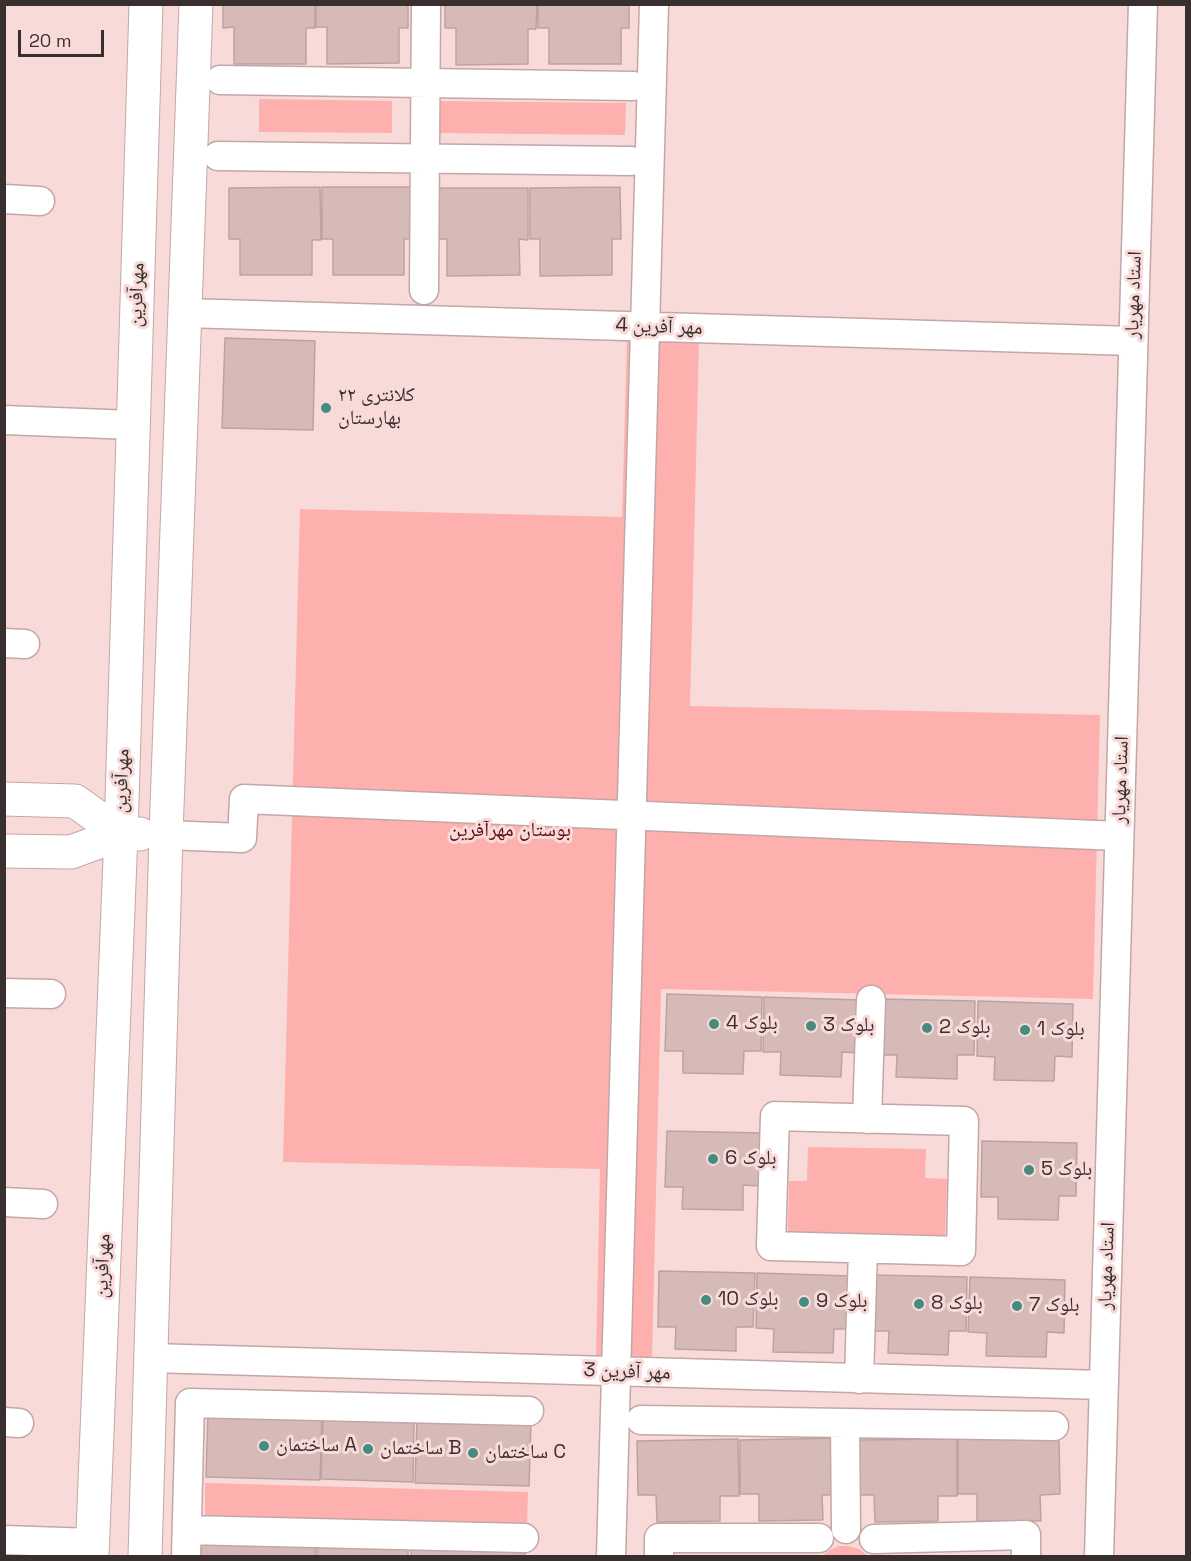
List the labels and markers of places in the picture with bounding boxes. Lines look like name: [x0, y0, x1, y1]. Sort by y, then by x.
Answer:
place label: کلانتری ۲۲ بهارستان: [338, 384, 415, 431]
marker: کلانتری ۲۲ بهارستان: [319, 401, 333, 415]
place label: بلوک 4: [726, 1012, 778, 1036]
place label: بلوک 3: [823, 1014, 874, 1038]
place label: بلوک 2: [939, 1016, 990, 1040]
marker: بلوک 4: [707, 1017, 721, 1031]
place label: بلوک 1: [1037, 1018, 1085, 1042]
marker: بلوک 3: [804, 1019, 818, 1033]
marker: بلوک 2: [920, 1021, 934, 1035]
marker: بلوک 1: [1018, 1023, 1032, 1037]
place label: بلوک 6: [725, 1147, 777, 1171]
marker: بلوک 6: [706, 1152, 720, 1166]
place label: بلوک 5: [1041, 1158, 1092, 1182]
marker: بلوک 5: [1022, 1163, 1036, 1177]
place label: بلوک 10: [718, 1288, 779, 1312]
place label: بلوک 9: [816, 1290, 868, 1314]
place label: بلوک 8: [931, 1292, 983, 1316]
marker: بلوک 10: [699, 1293, 713, 1307]
place label: بلوک 7: [1029, 1294, 1080, 1318]
marker: بلوک 9: [797, 1295, 811, 1309]
marker: بلوک 8: [912, 1297, 926, 1311]
marker: بلوک 7: [1010, 1299, 1024, 1313]
place label: ساختمان A: [276, 1434, 357, 1458]
place label: ساختمان B: [380, 1437, 462, 1461]
marker: ساختمان A: [257, 1439, 271, 1453]
place label: ساختمان C: [485, 1441, 566, 1465]
marker: ساختمان B: [361, 1442, 375, 1456]
marker: ساختمان C: [466, 1446, 480, 1460]

